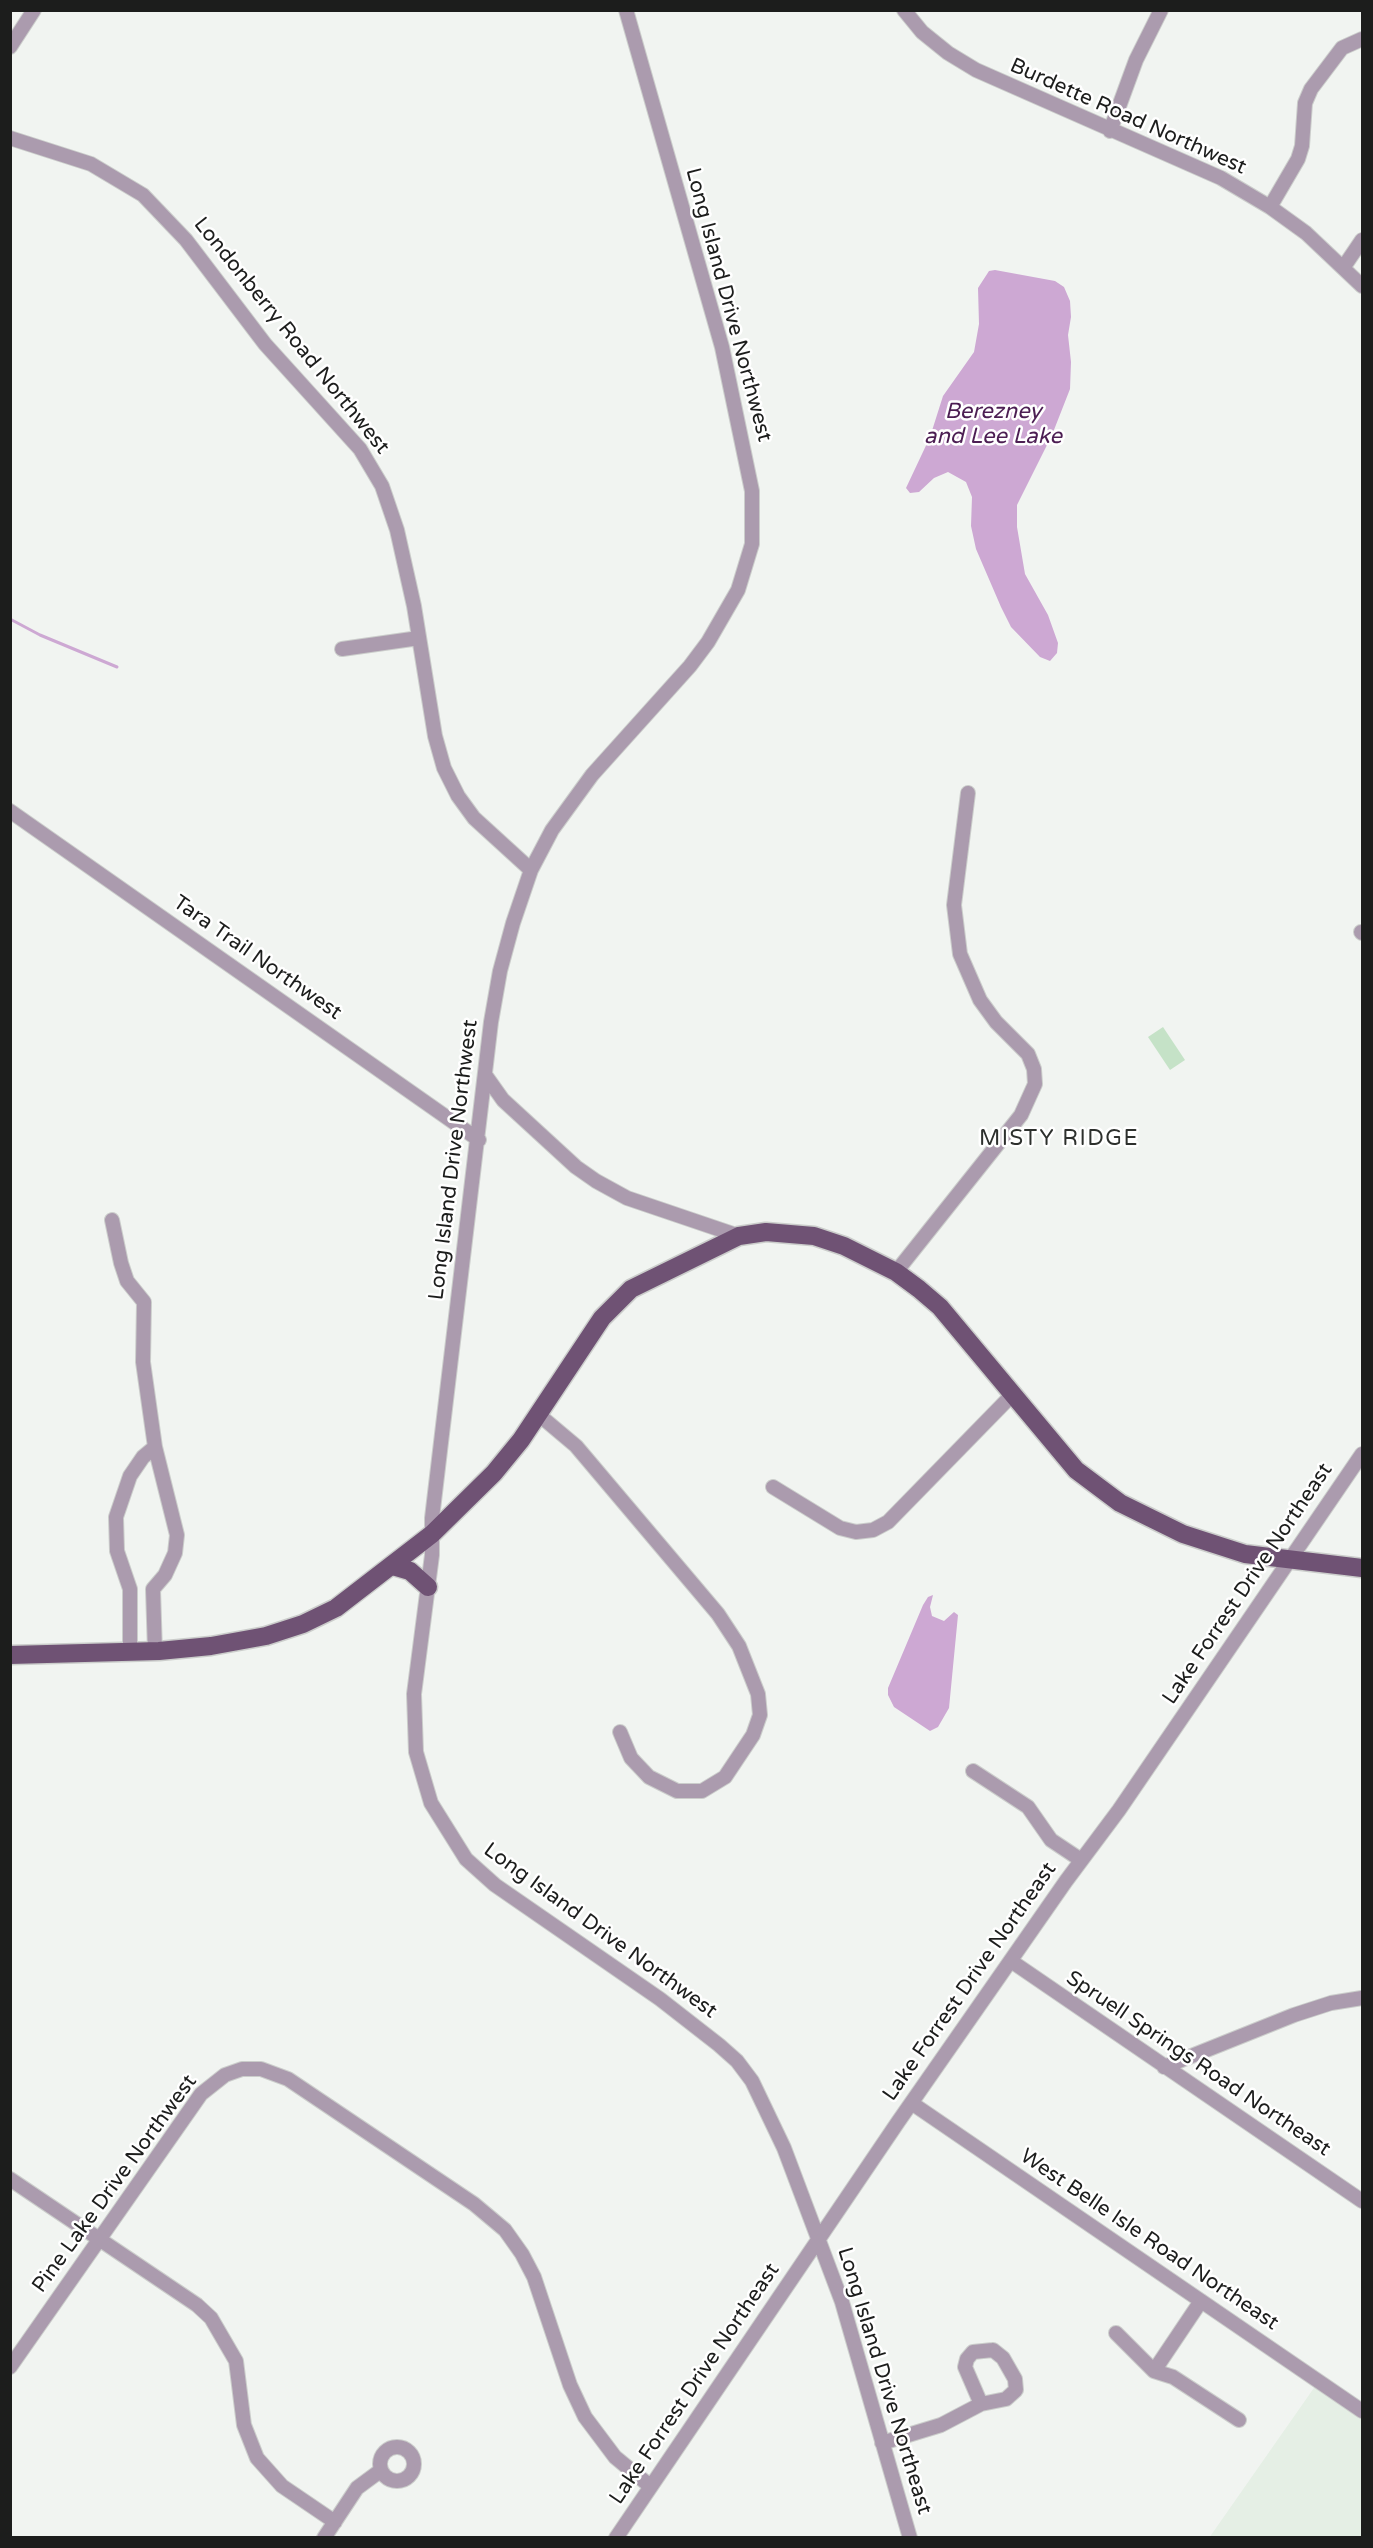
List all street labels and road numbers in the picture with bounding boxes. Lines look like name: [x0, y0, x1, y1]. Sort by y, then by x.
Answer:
street label: Burdette Road Northwest: [1006, 53, 1250, 181]
street label: Long Island Drive Northwest: [679, 165, 777, 445]
street label: Londonberry Road Northwest: [188, 213, 394, 459]
street label: Tara Trail Northwest: [168, 890, 346, 1026]
street label: Long Island Drive Northwest: [424, 1018, 484, 1302]
street label: Lake Forrest Drive Northeast: [1158, 1459, 1338, 1709]
street label: Long Island Drive Northwest: [478, 1838, 722, 2024]
street label: Lake Forrest Drive Northeast: [878, 1858, 1062, 2106]
street label: Spruell Springs Road Northeast: [1061, 1966, 1335, 2162]
street label: Pine Lake Drive Northwest: [27, 2070, 203, 2298]
street label: West Belle Isle Road Northeast: [1015, 2144, 1283, 2336]
street label: Long Island Drive Northeast: [831, 2244, 937, 2518]
street label: Lake Forrest Drive Northeast: [605, 2259, 785, 2509]

